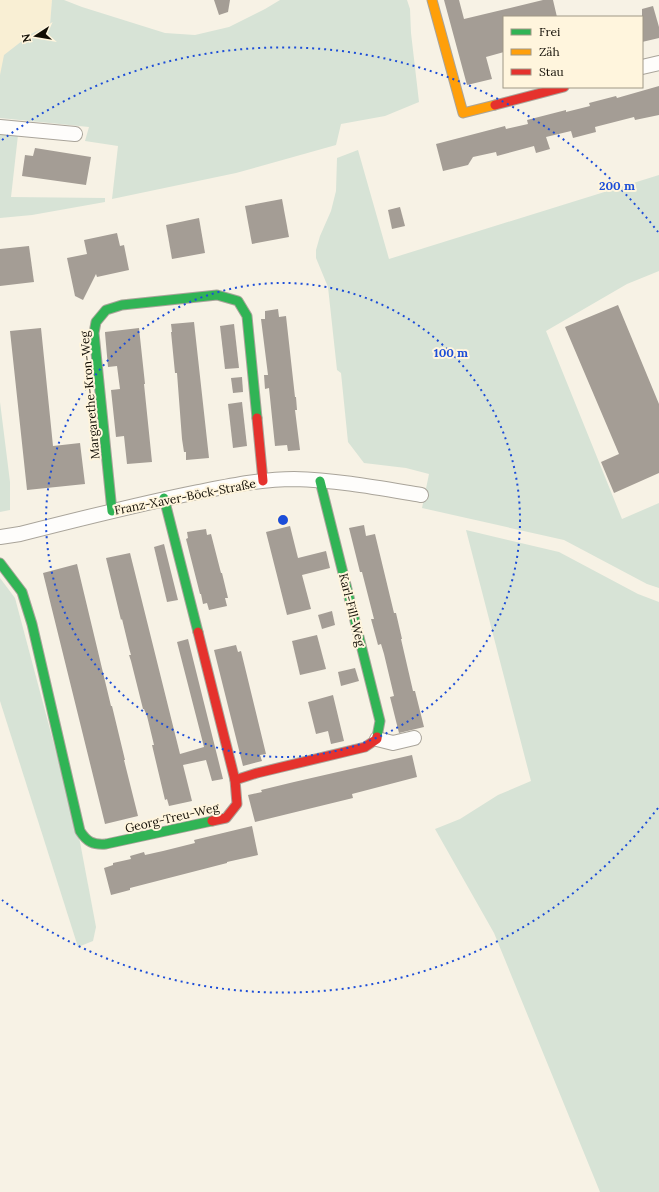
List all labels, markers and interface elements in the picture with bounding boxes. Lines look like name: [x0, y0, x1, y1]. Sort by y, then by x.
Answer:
north arrow: [16, 16, 56, 56]
legend: [503, 16, 643, 88]
text: Frei: [539, 24, 560, 39]
text: N: [18, 32, 34, 44]
text: Zäh: [539, 44, 560, 59]
text: Stau: [539, 64, 564, 79]
text: 200 m: [599, 178, 635, 193]
street label: Margarethe-Kron-Weg: [76, 330, 103, 460]
text: 100 m: [434, 345, 468, 360]
street label: Franz-Xaver-Böck-Straße: [113, 475, 257, 518]
centre of rings: [276, 513, 290, 527]
street label: Karl-Fill-Weg: [336, 572, 369, 648]
street label: Georg-Treu-Weg: [123, 799, 221, 836]

